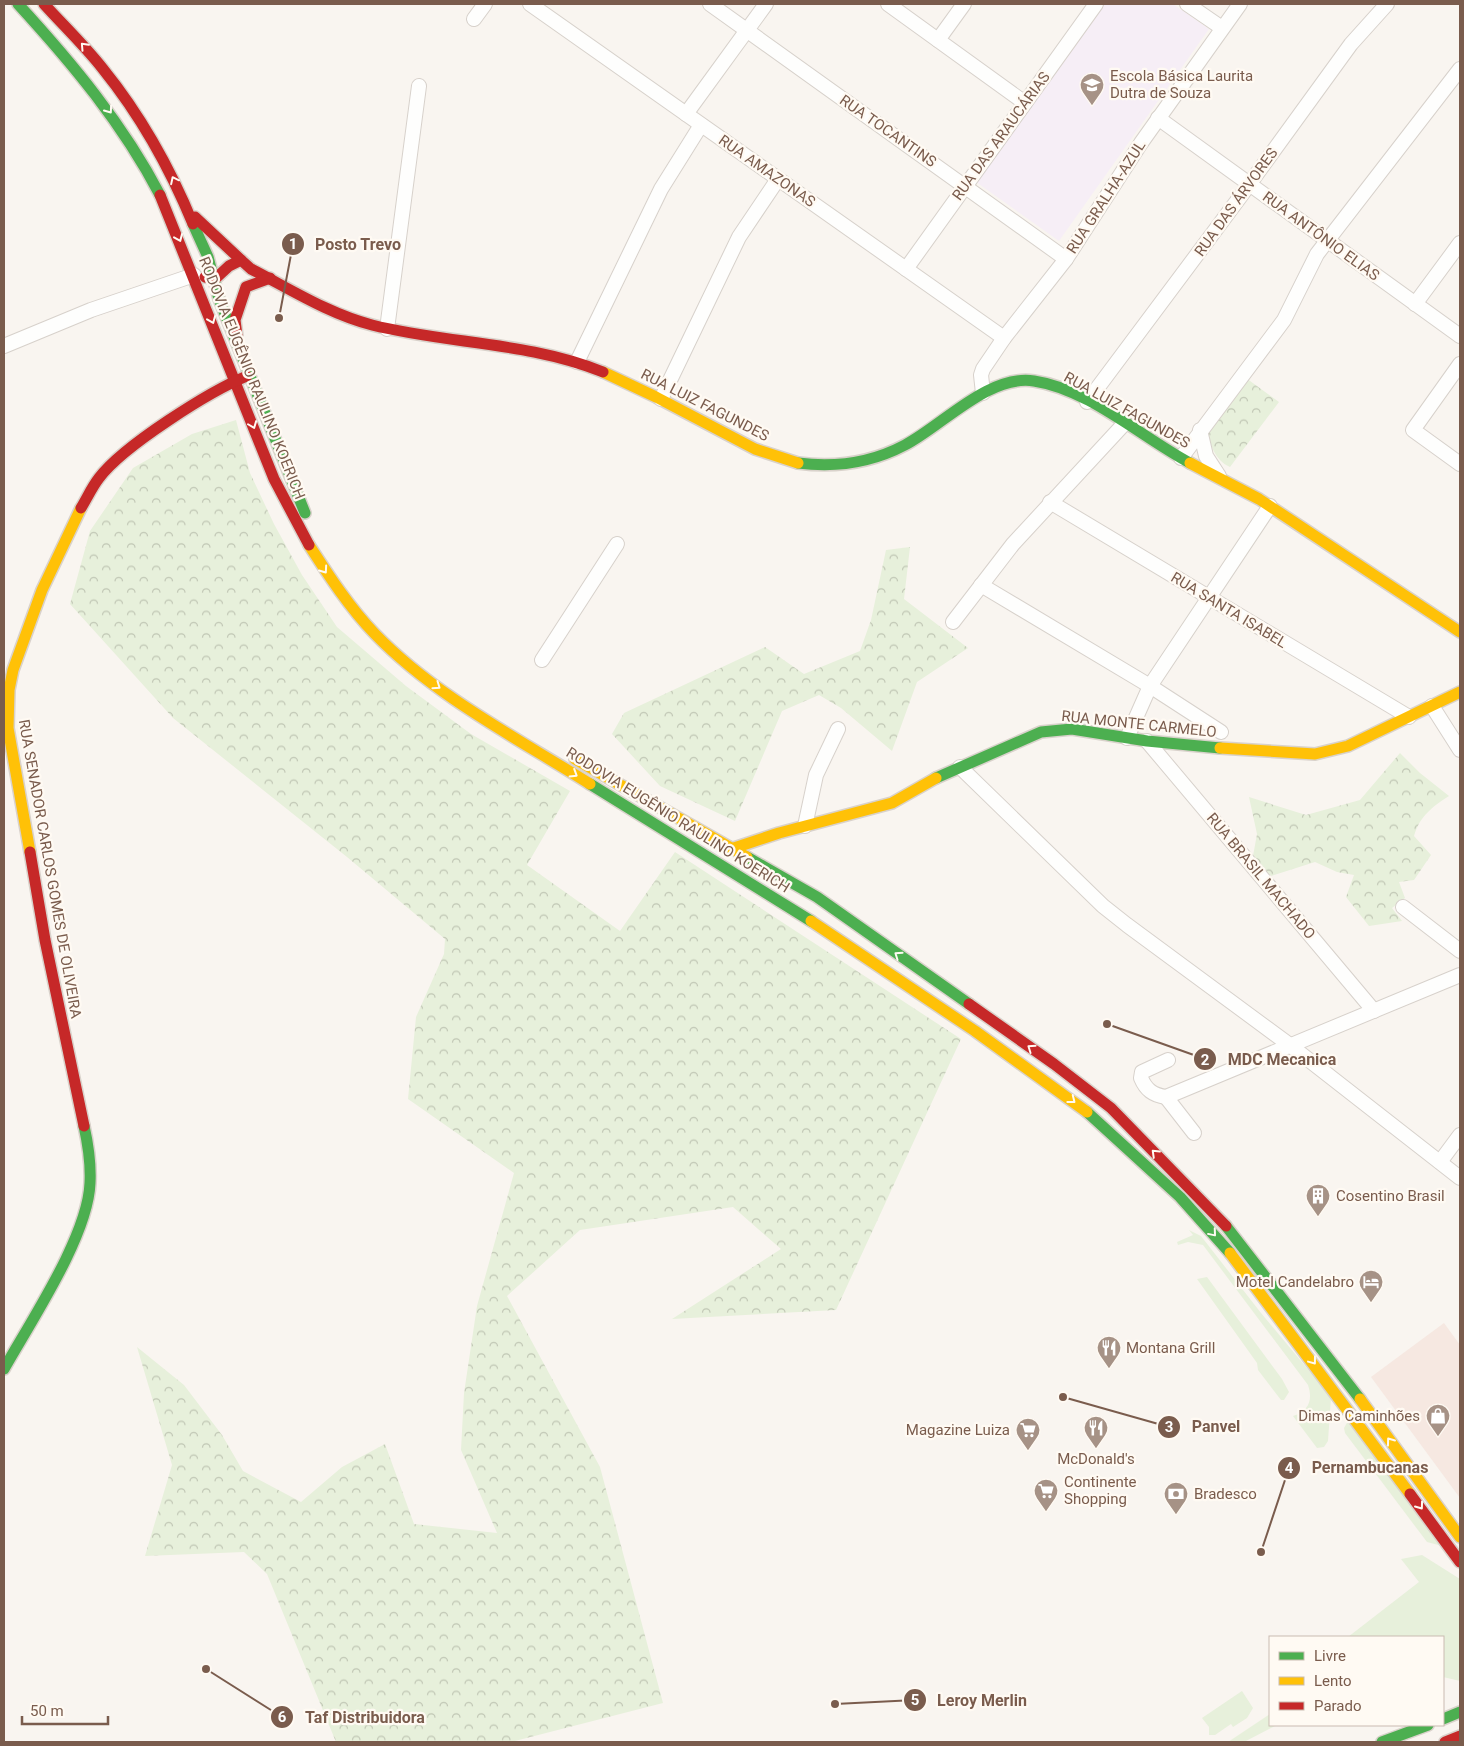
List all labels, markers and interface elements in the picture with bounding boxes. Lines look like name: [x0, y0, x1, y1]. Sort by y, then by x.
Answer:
one-way arrow: [81, 42, 90, 51]
place label: Escola Básica Laurita Dutra de Souza: [1110, 67, 1253, 102]
street label: RUA DAS ARAUCÁRIAS: [948, 68, 1054, 204]
school or university icon: Escola Básica Laurita Dutra de Souza: [1079, 72, 1105, 106]
street label: RUA TOCANTINS: [836, 91, 940, 171]
one-way arrow: [103, 104, 112, 114]
street label: RUA AMAZONAS: [715, 131, 819, 211]
street label: RUA GRALHA-AZUL: [1063, 137, 1149, 257]
street label: RUA DAS ÁRVORES: [1191, 144, 1281, 260]
one-way arrow: [170, 176, 181, 185]
street label: RUA ANTÔNIO ELIAS: [1259, 188, 1383, 284]
callout: Posto Trevo: [280, 229, 411, 260]
one-way arrow: [172, 233, 183, 242]
text: 1: [289, 235, 297, 253]
text: Posto Trevo: [315, 235, 401, 254]
street label: RODOVIA EUGÊNIO RAULINO KOERICH: [195, 254, 309, 502]
one-way arrow: [206, 316, 216, 324]
street label: RUA LUIZ FAGUNDES: [638, 365, 772, 445]
street label: RUA LUIZ FAGUNDES: [1061, 368, 1193, 452]
one-way arrow: [247, 420, 257, 429]
one-way arrow: [318, 565, 327, 574]
street label: RUA SANTA ISABEL: [1168, 568, 1290, 652]
one-way arrow: [431, 680, 441, 689]
street label: RUA MONTE CARMELO: [1061, 707, 1217, 741]
street label: RUA SENADOR CARLOS GOMES DE OLIVEIRA: [15, 718, 85, 1020]
street label: RODOVIA EUGÊNIO RAULINO KOERICH: [563, 743, 793, 897]
one-way arrow: [568, 767, 577, 777]
street label: RUA BRASIL MACHADO: [1203, 809, 1319, 943]
one-way arrow: [895, 952, 904, 961]
callout: MDC Mecanica: [1193, 1044, 1346, 1075]
one-way arrow: [1028, 1045, 1037, 1055]
text: MDC Mecanica: [1228, 1050, 1337, 1069]
text: 2: [1201, 1051, 1210, 1069]
one-way arrow: [1066, 1094, 1075, 1102]
one-way arrow: [1152, 1150, 1161, 1159]
building icon: Cosentino Brasil: [1305, 1183, 1331, 1217]
place label: Cosentino Brasil: [1336, 1187, 1445, 1205]
one-way arrow: [1207, 1227, 1216, 1236]
hotel icon: Motel Candelabro: [1358, 1269, 1384, 1303]
place label: Motel Candelabro: [1236, 1273, 1354, 1291]
restaurant icon: Montana Grill: [1096, 1335, 1122, 1369]
place label: Montana Grill: [1126, 1339, 1215, 1357]
one-way arrow: [1307, 1355, 1316, 1365]
shop icon: Dimas Caminhões: [1425, 1403, 1451, 1437]
place label: Dimas Caminhões: [1298, 1407, 1420, 1425]
callout: Panvel: [1156, 1411, 1250, 1442]
restaurant icon: McDonald's: [1083, 1415, 1109, 1449]
supermarket icon: Magazine Luiza: [1015, 1417, 1041, 1451]
text: Panvel: [1192, 1417, 1240, 1436]
text: 3: [1165, 1418, 1173, 1436]
place label: Magazine Luiza: [906, 1421, 1010, 1439]
one-way arrow: [1387, 1437, 1396, 1447]
place label: McDonald's: [1057, 1450, 1135, 1468]
callout: Pernambucanas: [1276, 1452, 1438, 1483]
text: Pernambucanas: [1312, 1458, 1428, 1477]
text: 4: [1285, 1459, 1294, 1477]
place label: Continente Shopping: [1064, 1473, 1137, 1508]
supermarket icon: Continente Shopping: [1033, 1478, 1059, 1512]
bank icon: Bradesco: [1163, 1481, 1189, 1515]
place label: Bradesco: [1194, 1485, 1257, 1503]
one-way arrow: [1414, 1500, 1422, 1509]
legend: [1269, 1636, 1444, 1726]
text: Livre: [1314, 1647, 1346, 1665]
text: Lento: [1314, 1672, 1352, 1690]
callout: Leroy Merlin: [902, 1685, 1037, 1716]
text: 5: [911, 1691, 919, 1709]
text: Leroy Merlin: [937, 1691, 1027, 1710]
scale bar: [22, 1694, 109, 1726]
text: Parado: [1314, 1697, 1362, 1715]
text: 50 m: [30, 1702, 64, 1720]
callout: Taf Distribuidora: [270, 1702, 434, 1733]
text: 6: [278, 1708, 287, 1726]
text: Taf Distribuidora: [305, 1708, 425, 1727]

